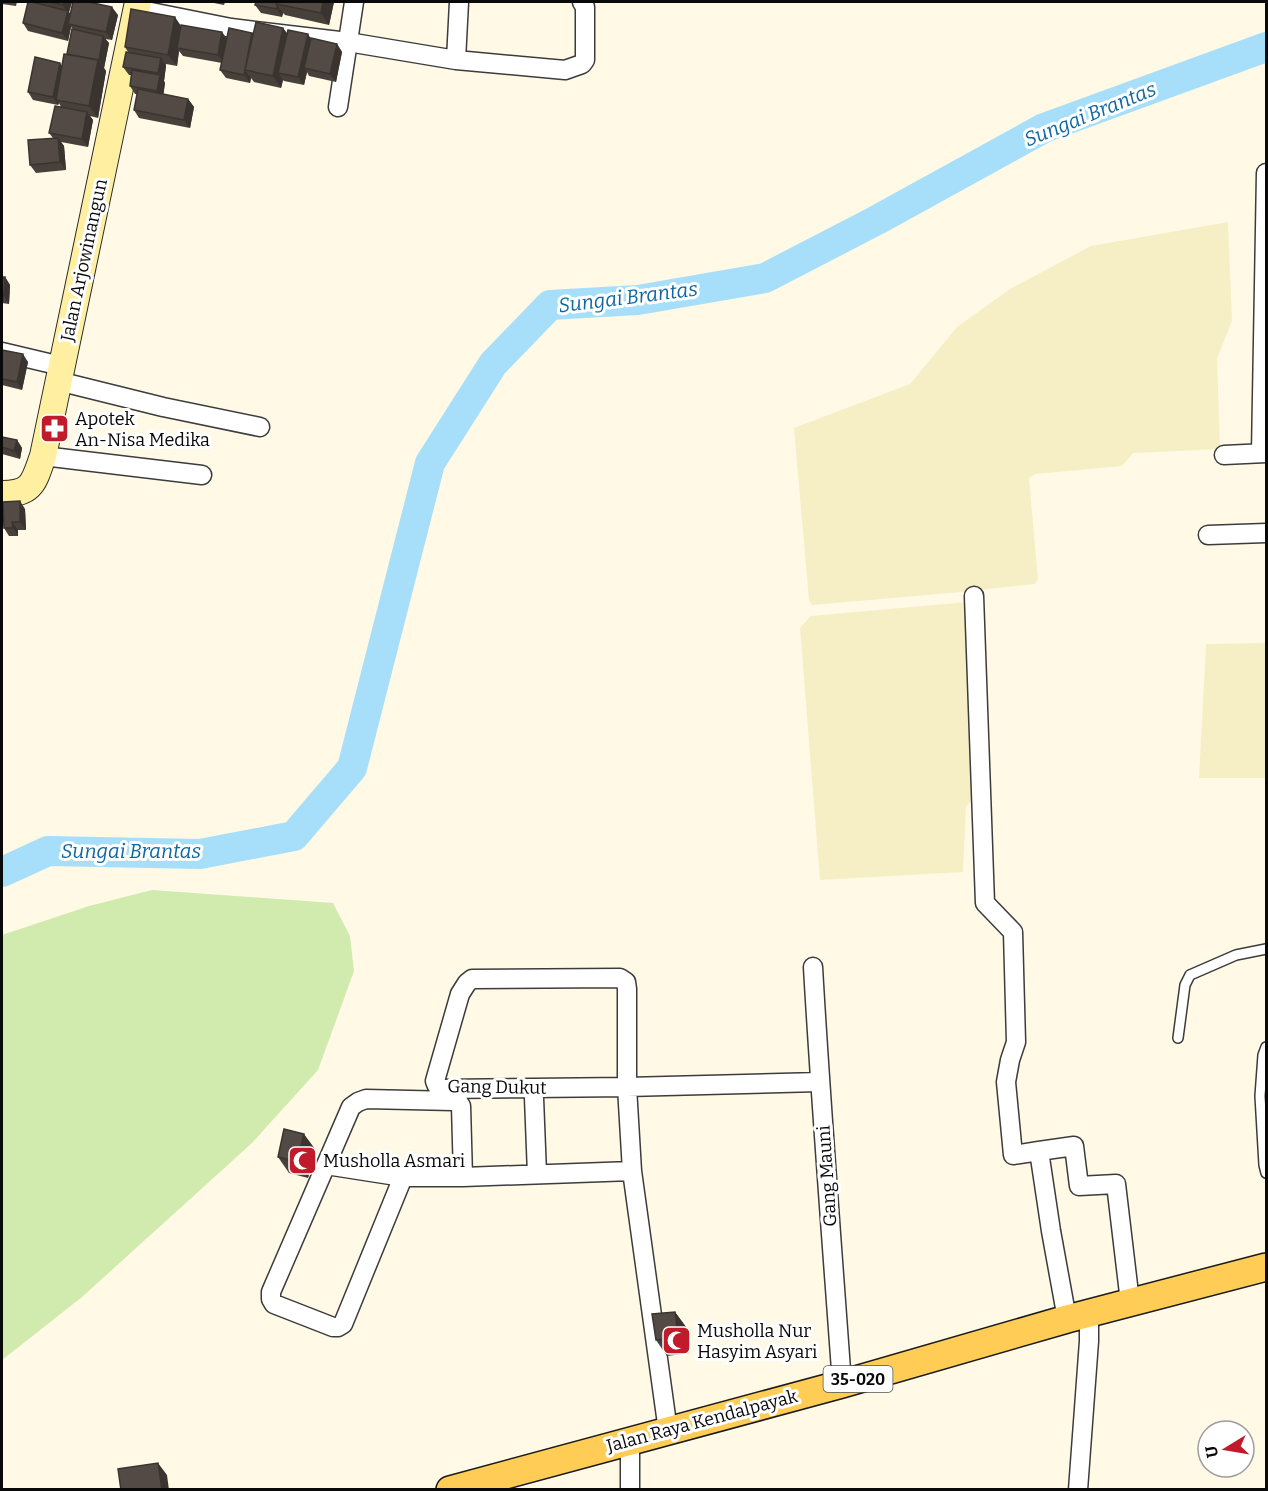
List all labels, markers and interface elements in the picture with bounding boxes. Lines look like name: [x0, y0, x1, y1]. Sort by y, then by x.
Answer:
water label: Sungai Brantas: [1021, 77, 1159, 151]
street label: Jalan Arjowinangun: [56, 176, 112, 344]
water label: Sungai Brantas: [557, 277, 699, 317]
place label: Apotek An-Nisa Medika: [75, 408, 210, 451]
pharmacy icon: Apotek An-Nisa Medika: [38, 413, 70, 445]
water label: Sungai Brantas: [61, 839, 201, 863]
street label: Gang Dukut: [447, 1075, 547, 1099]
street label: Gang Mauni: [812, 1125, 842, 1227]
mosque icon: Musholla Asmari: [286, 1145, 318, 1177]
place label: Musholla Asmari: [323, 1150, 465, 1172]
place label: Musholla Nur Hasyim Asyari: [697, 1320, 817, 1363]
mosque icon: Musholla Nur Hasyim Asyari: [660, 1325, 692, 1357]
road number: 35-020: [824, 1366, 892, 1392]
street label: Jalan Raya Kendalpayak: [603, 1385, 801, 1457]
north arrow: [1196, 1419, 1256, 1479]
text: U: [1201, 1444, 1222, 1459]

